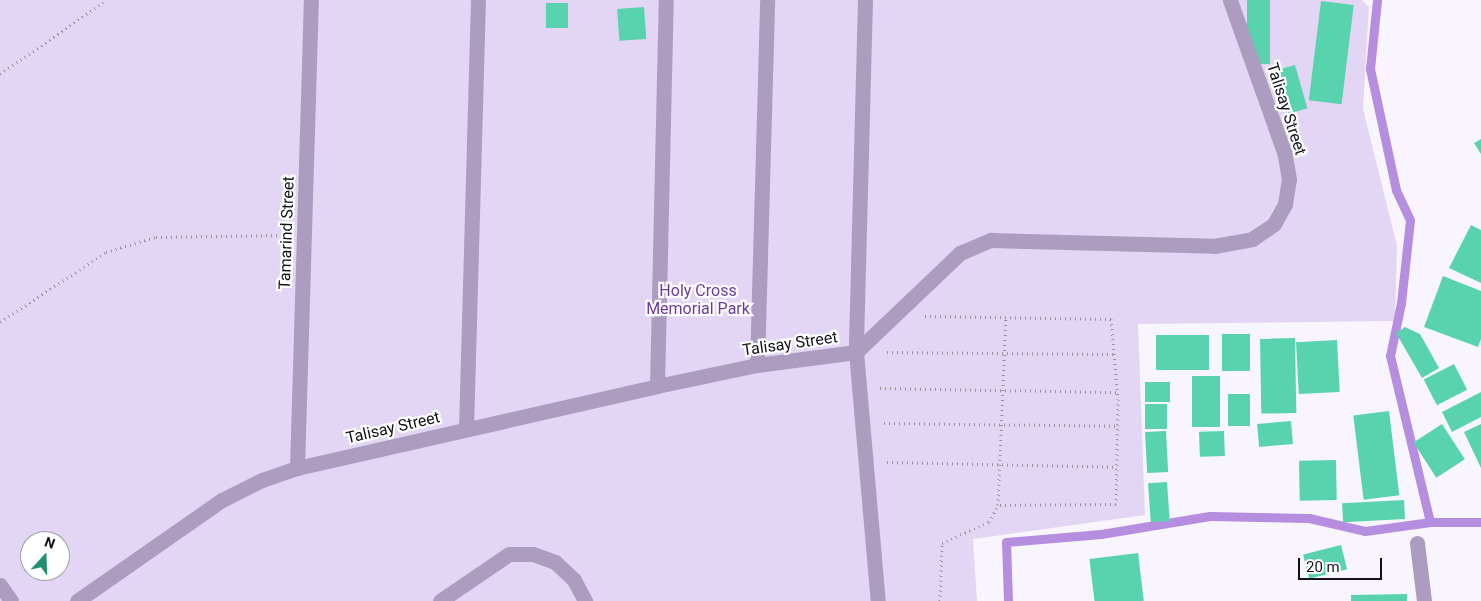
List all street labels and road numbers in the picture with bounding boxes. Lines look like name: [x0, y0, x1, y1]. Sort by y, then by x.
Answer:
street label: Talisay Street: [1262, 61, 1310, 157]
street label: Tamarind Street: [275, 176, 299, 290]
street label: Talisay Street: [741, 328, 839, 360]
street label: Talisay Street: [344, 408, 442, 448]

